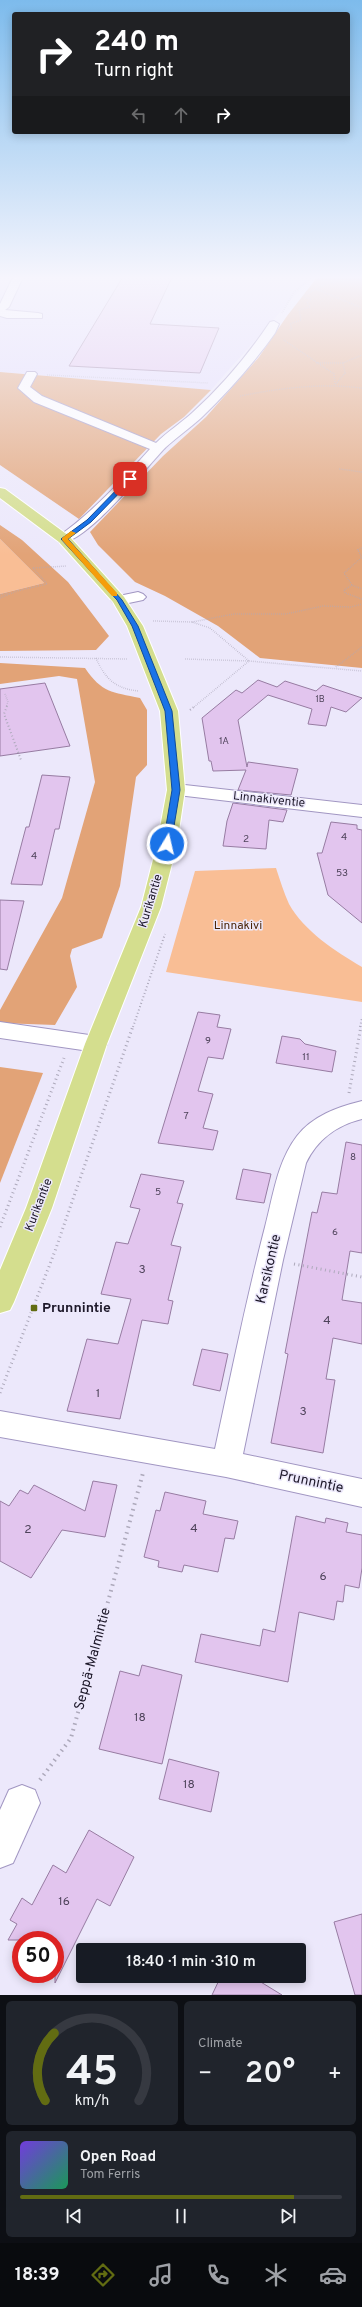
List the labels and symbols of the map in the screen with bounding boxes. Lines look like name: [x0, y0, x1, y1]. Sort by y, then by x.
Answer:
pin: [113, 462, 147, 496]
house number: 1B: [315, 694, 325, 705]
house number: 1A: [219, 735, 229, 748]
street label: Linnakiventie: [232, 788, 306, 812]
position arrow: [146, 823, 188, 865]
house number: 4: [341, 831, 347, 844]
house number: 2: [243, 833, 249, 846]
house number: 4: [31, 850, 37, 863]
house number: 53: [336, 867, 348, 880]
street label: Kurikantie: [135, 872, 167, 930]
park label: Linnakivi: [214, 918, 262, 934]
house number: 9: [205, 1035, 211, 1048]
house number: 11: [302, 1051, 310, 1064]
house number: 7: [183, 1110, 189, 1123]
house number: 8: [350, 1151, 356, 1164]
street label: Kurikantie: [22, 1176, 56, 1234]
house number: 5: [155, 1186, 161, 1199]
house number: 6: [332, 1226, 338, 1239]
street label: Karsikontie: [253, 1233, 285, 1305]
house number: 3: [138, 1262, 146, 1278]
place label: Prunnintie: [42, 1300, 111, 1317]
marker: Prunnintie: [29, 1303, 39, 1313]
house number: 4: [323, 1313, 331, 1329]
house number: 1: [96, 1386, 100, 1402]
house number: 3: [299, 1404, 307, 1420]
street label: Prunnintie: [277, 1467, 345, 1497]
house number: 4: [190, 1521, 198, 1537]
house number: 2: [24, 1522, 32, 1538]
house number: 6: [319, 1569, 327, 1585]
street label: Seppä-Malmintie: [71, 1606, 115, 1712]
house number: 18: [134, 1710, 146, 1726]
house number: 18: [183, 1777, 195, 1793]
house number: 16: [58, 1894, 70, 1910]
speed limit sign: 50: [12, 1931, 64, 1983]

